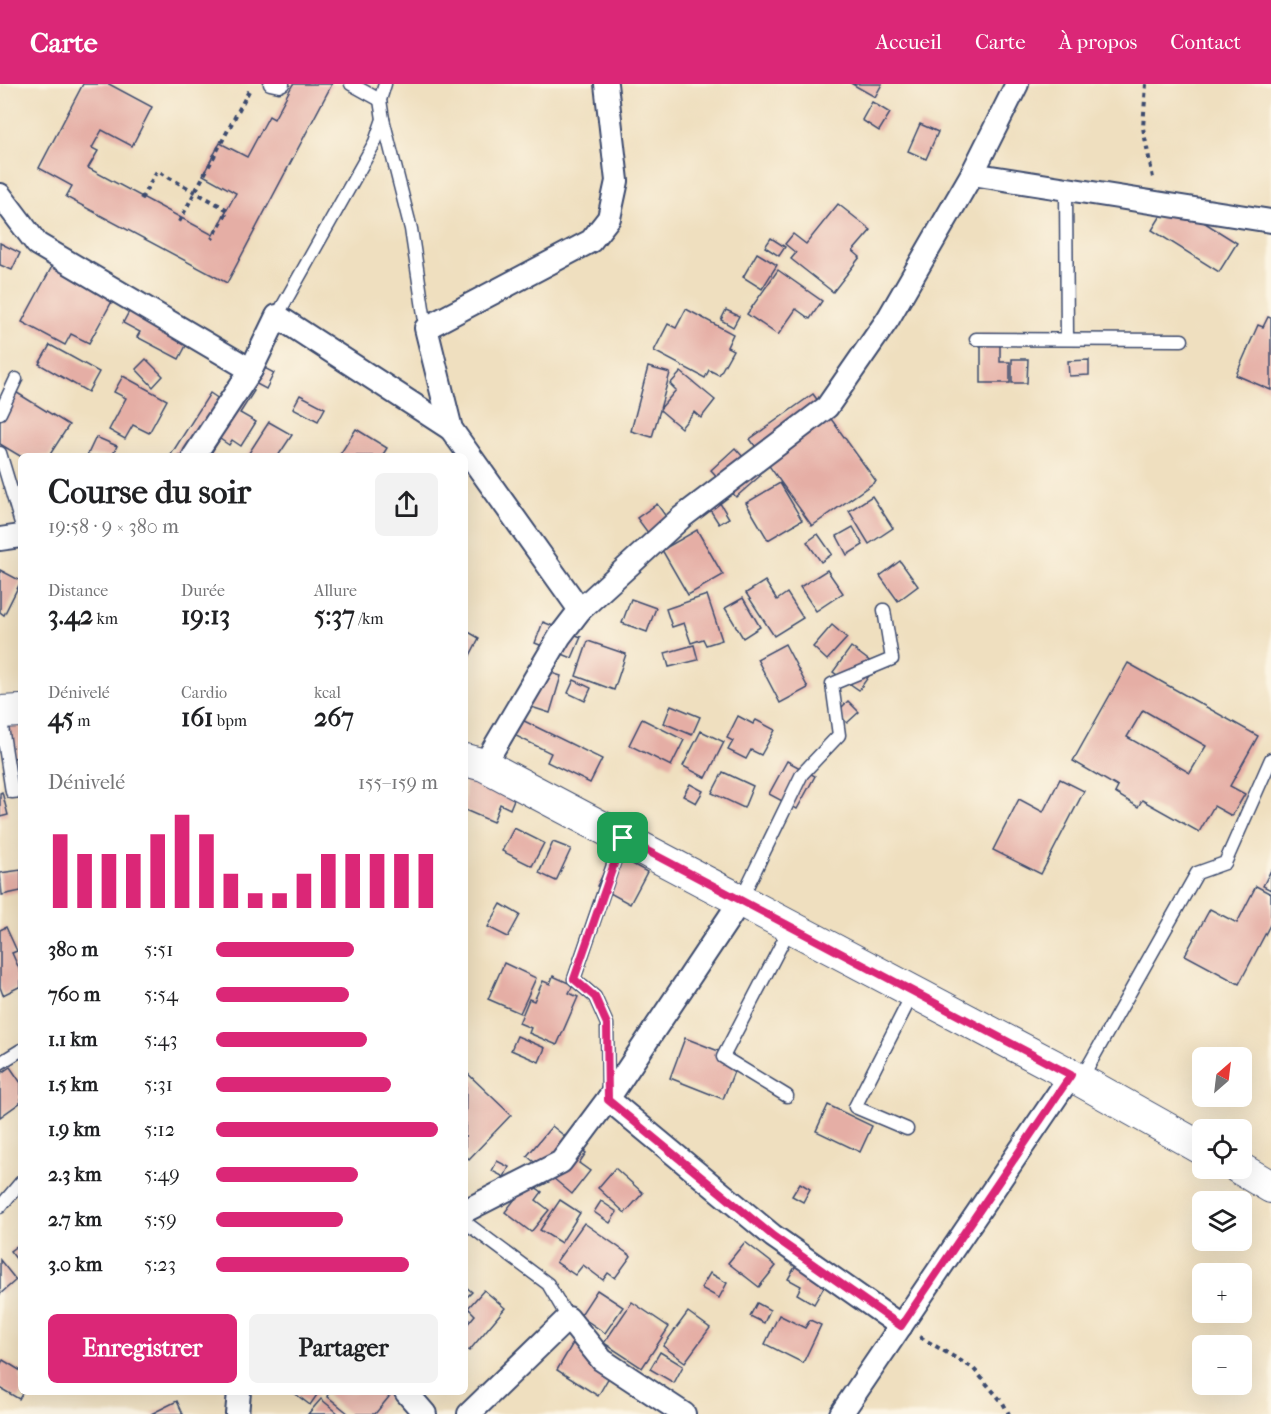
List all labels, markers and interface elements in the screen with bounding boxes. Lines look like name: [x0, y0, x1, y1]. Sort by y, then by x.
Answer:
text: Carte: [30, 26, 98, 59]
text: Accueil: [876, 30, 942, 54]
text: Carte: [975, 30, 1026, 54]
text: À propos: [1059, 30, 1137, 54]
text: Contact: [1170, 30, 1241, 54]
text: Course du soir: [48, 473, 251, 512]
button: share: [375, 473, 438, 536]
text: 19:58 · 9 × 380 m: [48, 515, 179, 538]
text: Distance: [48, 581, 108, 600]
text: Durée: [181, 581, 225, 600]
text: Allure: [314, 581, 357, 600]
text: 3.42: [48, 600, 93, 631]
text: 19:13: [181, 600, 230, 631]
text: 5:37: [314, 600, 355, 631]
text: km: [93, 609, 118, 628]
text: /km: [355, 609, 384, 628]
text: Dénivelé: [48, 683, 110, 702]
text: Cardio: [181, 683, 227, 702]
text: kcal: [314, 683, 341, 702]
text: 45: [48, 702, 74, 733]
text: 161: [181, 702, 213, 733]
text: 267: [314, 702, 354, 733]
text: m: [74, 711, 91, 730]
text: bpm: [213, 711, 247, 730]
text: Dénivelé: [48, 771, 125, 794]
text: 155–159 m: [358, 771, 438, 794]
pin: [597, 812, 648, 863]
icon: arrive: [606, 821, 639, 854]
text: 380 m: [48, 938, 98, 961]
text: 5:51: [144, 938, 173, 961]
text: 760 m: [48, 983, 100, 1006]
text: 5:54: [144, 983, 178, 1006]
text: 1.1 km: [48, 1028, 97, 1051]
text: 5:43: [144, 1028, 178, 1051]
north arrow: [1192, 1047, 1252, 1107]
map controls: [1192, 1047, 1252, 1395]
text: 1.5 km: [48, 1073, 98, 1096]
text: 5:31: [144, 1073, 173, 1096]
text: 1.9 km: [48, 1118, 100, 1141]
text: 5:12: [144, 1118, 175, 1141]
button: locate: [1192, 1119, 1252, 1179]
text: 2.3 km: [48, 1163, 102, 1186]
text: 5:49: [144, 1163, 180, 1186]
button: layers: [1192, 1191, 1252, 1251]
text: 2.7 km: [48, 1208, 102, 1231]
text: 5:59: [144, 1208, 177, 1231]
text: 3.0 km: [48, 1253, 102, 1276]
text: 5:23: [144, 1253, 176, 1276]
button: +: [1192, 1263, 1252, 1323]
button: Enregistrer: [48, 1314, 237, 1383]
button: Partager: [249, 1314, 438, 1383]
button: −: [1192, 1335, 1252, 1395]

